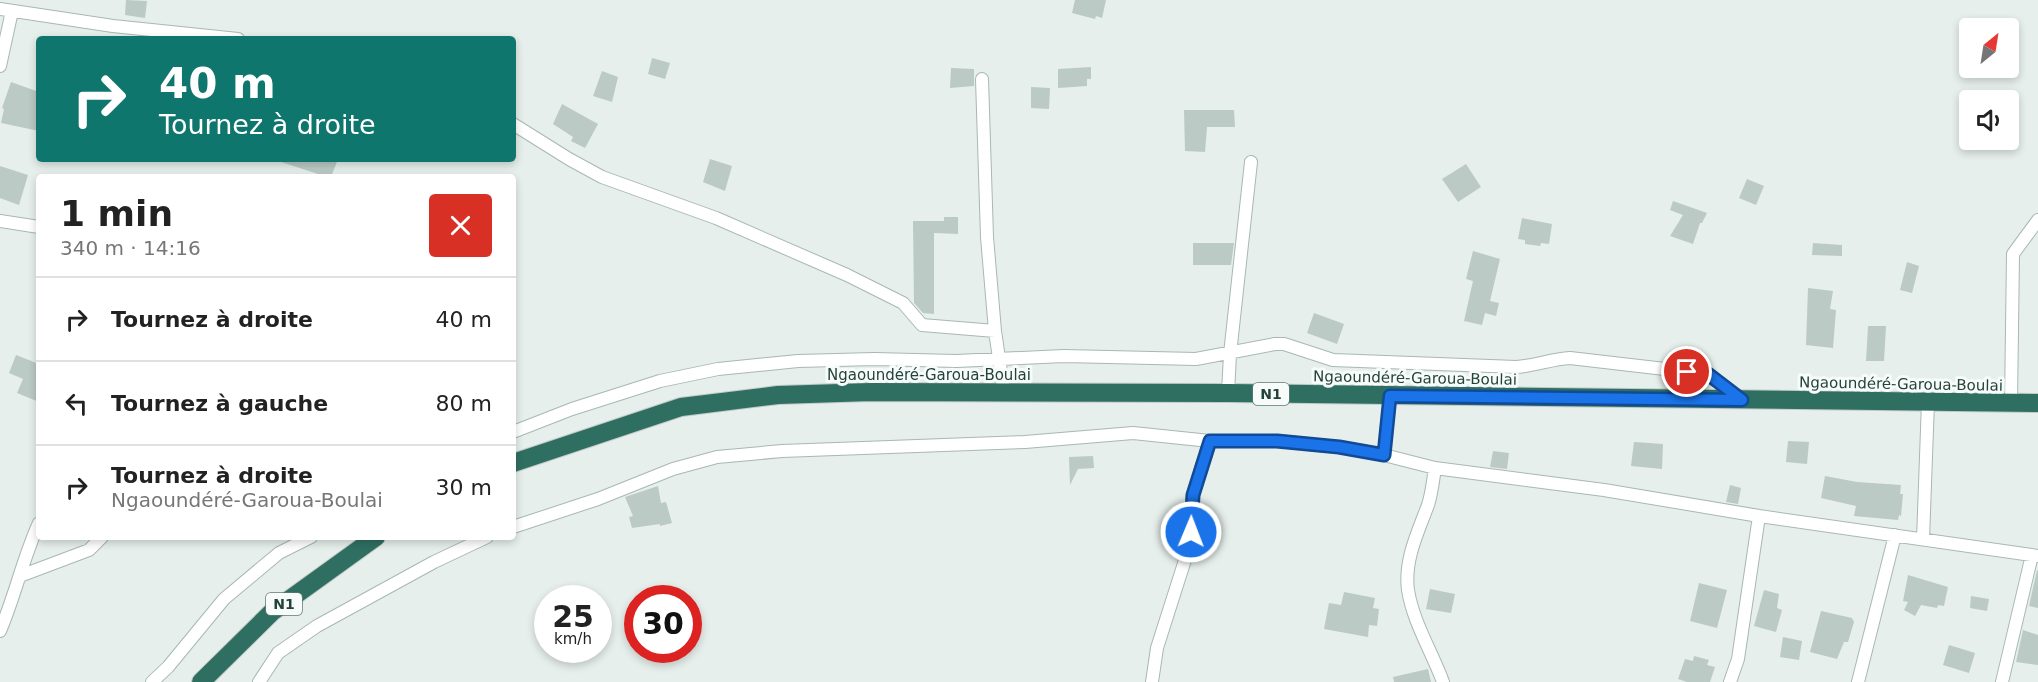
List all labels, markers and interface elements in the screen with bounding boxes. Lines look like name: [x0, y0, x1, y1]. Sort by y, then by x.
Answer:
north arrow: [1959, 18, 2019, 78]
map controls: [1959, 18, 2019, 150]
text: 40 m: [159, 59, 276, 108]
icon: right: [60, 60, 138, 138]
button: sound: [1959, 90, 2019, 150]
text: Tournez à droite: [159, 109, 376, 140]
text: 1 min: [60, 193, 173, 234]
button: close: [429, 194, 492, 257]
text: 340 m · 14:16: [60, 236, 201, 260]
icon: right: [60, 303, 93, 336]
text: Tournez à droite: [111, 307, 313, 332]
text: 40 m: [436, 307, 492, 332]
pin: [1661, 346, 1712, 397]
icon: arrive: [1670, 355, 1703, 388]
street label: Ngaoundéré-Garoua-Boulai: [827, 366, 1031, 384]
street label: Ngaoundéré-Garoua-Boulai: [1313, 367, 1517, 389]
street label: Ngaoundéré-Garoua-Boulai: [1799, 373, 2003, 395]
road number: N1: [1253, 383, 1289, 405]
icon: left: [60, 387, 93, 420]
text: Tournez à gauche: [111, 391, 328, 416]
text: 80 m: [436, 391, 492, 416]
text: Tournez à droite: [111, 463, 313, 488]
icon: right: [60, 471, 93, 504]
text: 30 m: [436, 475, 492, 500]
text: Ngaoundéré-Garoua-Boulai: [111, 488, 383, 512]
position arrow: [1159, 500, 1223, 564]
speed limit sign: 30: [624, 585, 702, 663]
road number: N1: [266, 593, 302, 615]
text: 25: [552, 599, 594, 634]
text: km/h: [554, 630, 592, 648]

